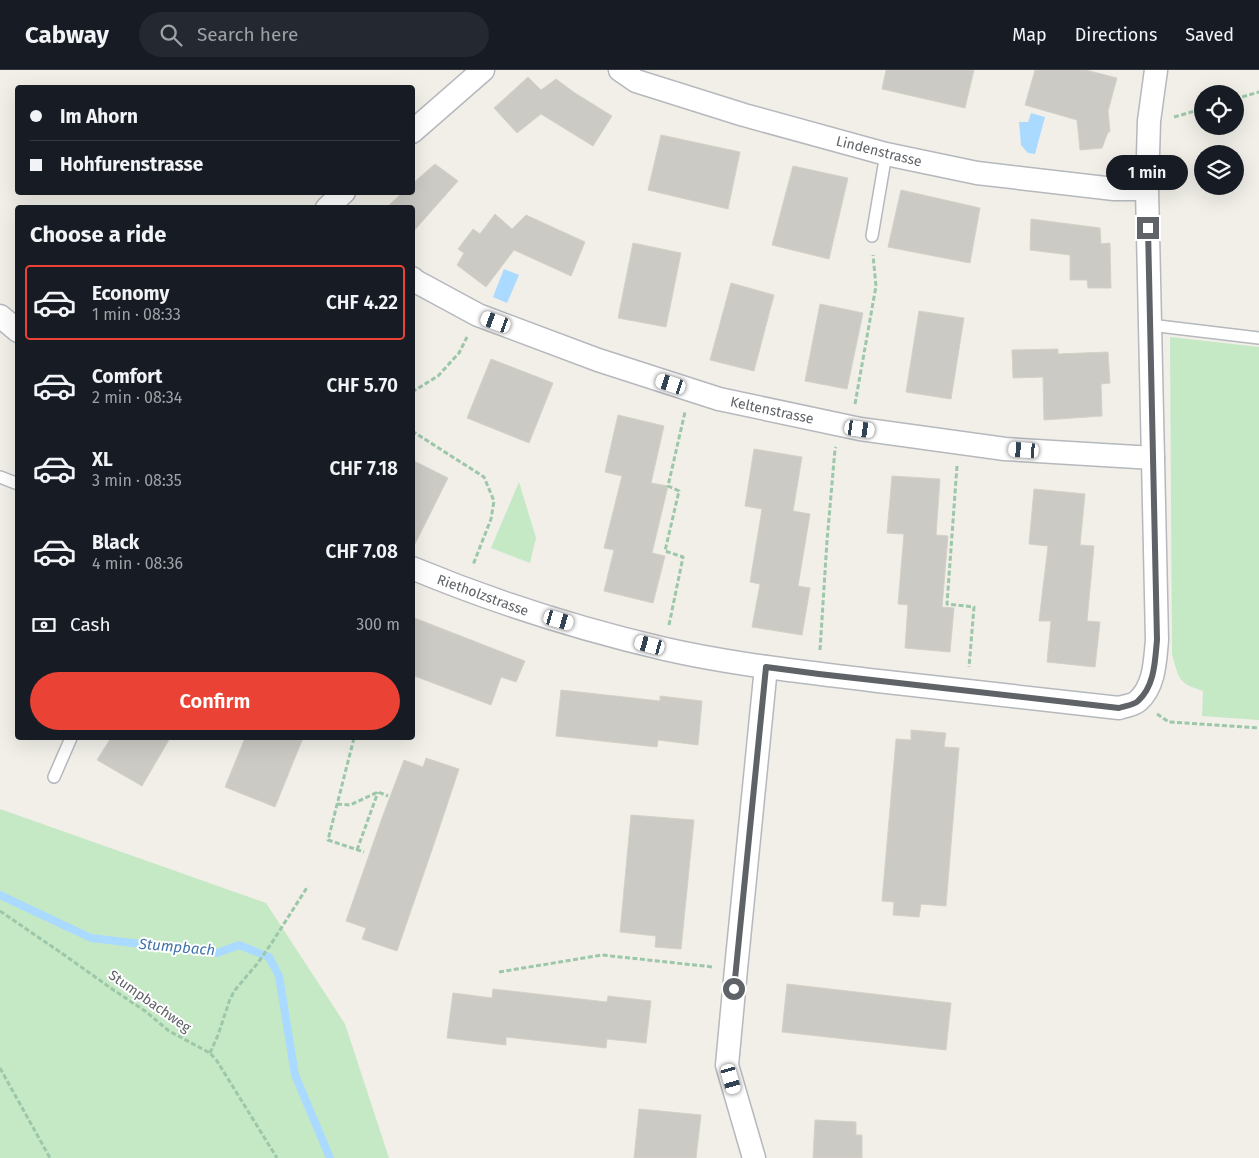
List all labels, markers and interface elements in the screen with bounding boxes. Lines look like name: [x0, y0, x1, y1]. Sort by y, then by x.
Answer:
search box: [139, 12, 489, 57]
text: Cabway: [25, 21, 109, 49]
icon: search: [157, 21, 185, 49]
text: Search here: [197, 23, 298, 46]
text: Map: [1012, 24, 1047, 46]
text: Directions: [1075, 24, 1157, 46]
text: Saved: [1185, 24, 1234, 46]
map controls: [1194, 85, 1244, 195]
button: locate: [1194, 85, 1244, 135]
text: Im Ahorn: [60, 105, 138, 128]
street label: Lindenstrasse: [834, 133, 924, 170]
button: layers: [1194, 145, 1244, 195]
text: Hohfurenstrasse: [60, 153, 203, 176]
callout: 1 min: [1107, 156, 1189, 190]
text: 1 min: [1128, 163, 1166, 182]
route end: [1137, 217, 1159, 239]
text: Choose a ride: [30, 221, 166, 248]
icon: car: [32, 280, 77, 325]
text: Economy: [92, 282, 169, 305]
text: CHF 4.22: [326, 291, 398, 314]
text: 1 min · 08:33: [92, 305, 181, 324]
car: [479, 310, 512, 334]
icon: car: [32, 363, 77, 408]
text: Comfort: [92, 365, 162, 388]
car: [654, 372, 687, 396]
text: CHF 5.70: [326, 374, 398, 397]
text: 2 min · 08:34: [92, 388, 182, 407]
street label: Keltenstrasse: [729, 393, 815, 428]
car: [844, 419, 875, 439]
car: [1008, 441, 1039, 459]
icon: car: [32, 446, 77, 491]
text: XL: [92, 448, 113, 471]
text: CHF 7.18: [330, 457, 398, 480]
text: 3 min · 08:35: [92, 471, 182, 490]
icon: car: [32, 529, 77, 574]
text: Black: [92, 531, 139, 554]
text: CHF 7.08: [326, 540, 398, 563]
text: 4 min · 08:36: [92, 554, 183, 573]
street label: Rietholzstrasse: [435, 571, 531, 620]
car: [542, 609, 575, 631]
icon: cash: [30, 611, 58, 639]
text: Cash: [70, 613, 111, 636]
text: 300 m: [356, 615, 400, 634]
car: [633, 634, 666, 656]
button: Confirm: [30, 672, 400, 730]
water label: Stumpbach: [137, 935, 216, 959]
street label: Stumpbachweg: [105, 967, 195, 1037]
route start: [723, 978, 745, 1000]
car: [719, 1063, 742, 1095]

